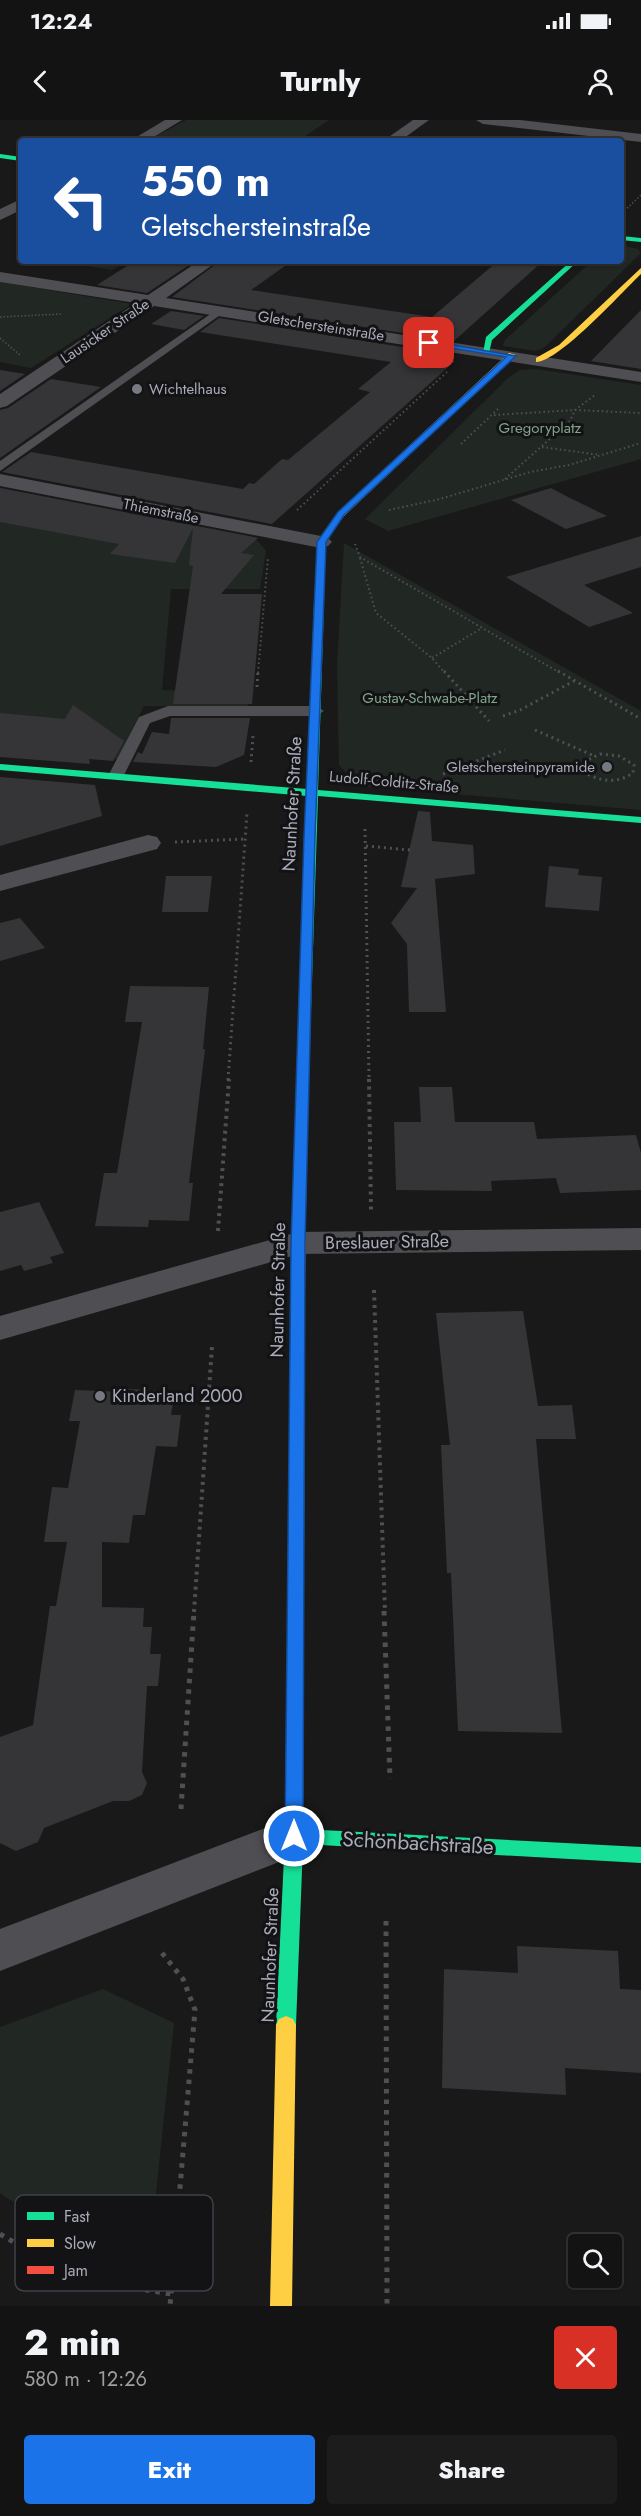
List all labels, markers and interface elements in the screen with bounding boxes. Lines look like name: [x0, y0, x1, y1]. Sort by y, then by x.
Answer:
text: 12:24: [30, 5, 93, 37]
text: Turnly: [281, 62, 360, 101]
icon: back: [24, 65, 57, 98]
icon: person: [584, 65, 617, 98]
text: 550 m: [141, 151, 270, 212]
icon: left: [42, 162, 120, 240]
text: Gletschersteinstraße: [141, 207, 371, 246]
street label: Lausicker Straße: [56, 293, 154, 369]
street label: Gletschersteinstraße: [256, 305, 386, 347]
pin: [403, 317, 454, 368]
icon: arrive: [412, 326, 445, 359]
place label: Wichtelhaus: [149, 378, 227, 400]
marker: Wichtelhaus: [130, 382, 144, 396]
park label: Gregoryplatz: [499, 417, 582, 439]
street label: Thiemstraße: [121, 493, 201, 529]
park label: Gustav-Schwabe-Platz: [362, 687, 498, 709]
street label: Naunhofer Straße: [275, 736, 309, 872]
place label: Gletschersteinpyramide: [446, 756, 595, 778]
marker: Gletschersteinpyramide: [600, 760, 614, 774]
street label: Ludolf-Colditz-Straße: [328, 765, 460, 799]
street label: Naunhofer Straße: [264, 1222, 292, 1358]
street label: Breslauer Straße: [325, 1228, 449, 1256]
place label: Kinderland 2000: [112, 1383, 243, 1409]
marker: Kinderland 2000: [93, 1389, 107, 1403]
position arrow: [262, 1804, 326, 1868]
street label: Schönbachstraße: [341, 1824, 495, 1862]
street label: Naunhofer Straße: [255, 1887, 285, 2023]
legend: [15, 2195, 213, 2291]
text: Fast: [64, 2205, 90, 2228]
text: Slow: [64, 2232, 96, 2255]
map controls: [568, 2234, 622, 2288]
button: search: [568, 2234, 622, 2288]
text: Jam: [62, 2259, 88, 2282]
text: 2 min: [24, 2316, 121, 2368]
button: close: [554, 2326, 617, 2389]
text: 580 m · 12:26: [24, 2365, 147, 2394]
button: Exit: [24, 2435, 315, 2504]
button: Share: [327, 2435, 617, 2504]

